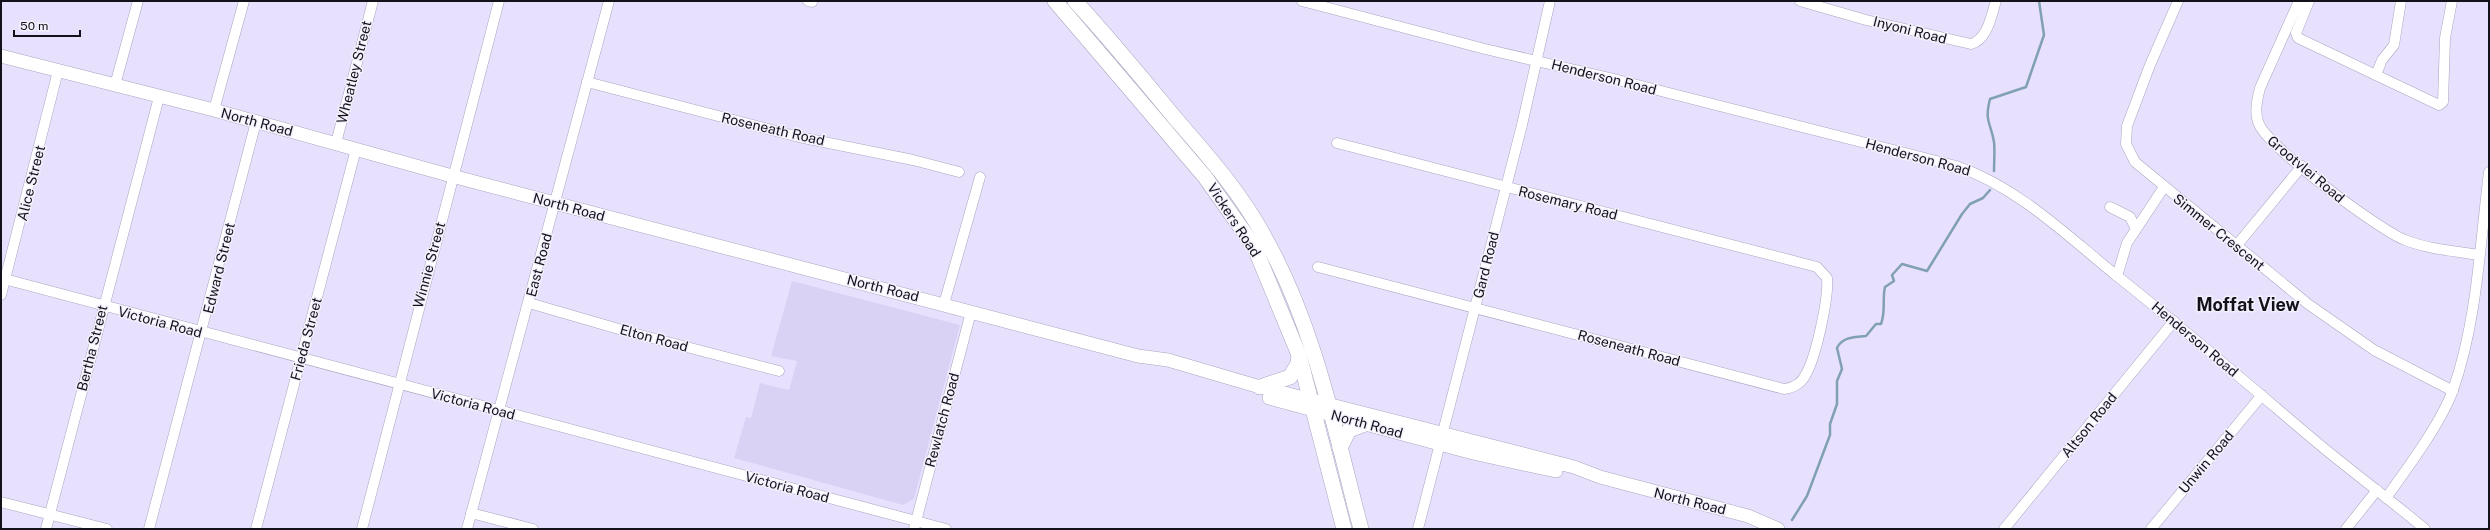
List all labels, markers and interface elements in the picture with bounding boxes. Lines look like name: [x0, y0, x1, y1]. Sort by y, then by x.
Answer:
scale bar: [14, 12, 80, 38]
street label: Inyoni Road: [1872, 13, 1948, 47]
text: 50 m: [20, 19, 48, 33]
street label: Wheatley Street: [333, 19, 375, 125]
street label: Henderson Road: [1550, 56, 1658, 98]
street label: North Road: [219, 105, 295, 139]
street label: Roseneath Road: [720, 109, 826, 149]
street label: Grootvlei Road: [2264, 132, 2348, 206]
street label: Henderson Road: [1864, 135, 1972, 179]
street label: Alice Street: [14, 144, 48, 222]
street label: Vickers Road: [1204, 180, 1264, 260]
street label: Rosemary Road: [1517, 183, 1619, 223]
street label: North Road: [531, 190, 607, 224]
street label: Simmer Crescent: [2170, 190, 2268, 274]
street label: Winnie Street: [410, 220, 448, 310]
street label: Edward Street: [200, 221, 238, 315]
street label: Gard Road: [1470, 230, 1502, 300]
street label: East Road: [523, 231, 555, 299]
street label: North Road: [845, 271, 921, 305]
district label: Moffat View: [2196, 294, 2300, 315]
street label: Frieda Street: [287, 296, 325, 382]
street label: Henderson Road: [2148, 298, 2242, 380]
street label: Bertha Street: [74, 303, 110, 393]
street label: Victoria Road: [116, 303, 204, 341]
street label: Elton Road: [618, 321, 690, 355]
street label: Roseneath Road: [1576, 327, 1682, 369]
street label: Rewlatch Road: [922, 371, 962, 469]
street label: Victoria Road: [429, 385, 517, 423]
street label: Altson Road: [2058, 389, 2120, 461]
street label: North Road: [1329, 407, 1405, 441]
street label: Unwin Road: [2175, 427, 2237, 497]
street label: Victoria Road: [743, 468, 831, 506]
street label: North Road: [1652, 484, 1728, 518]

